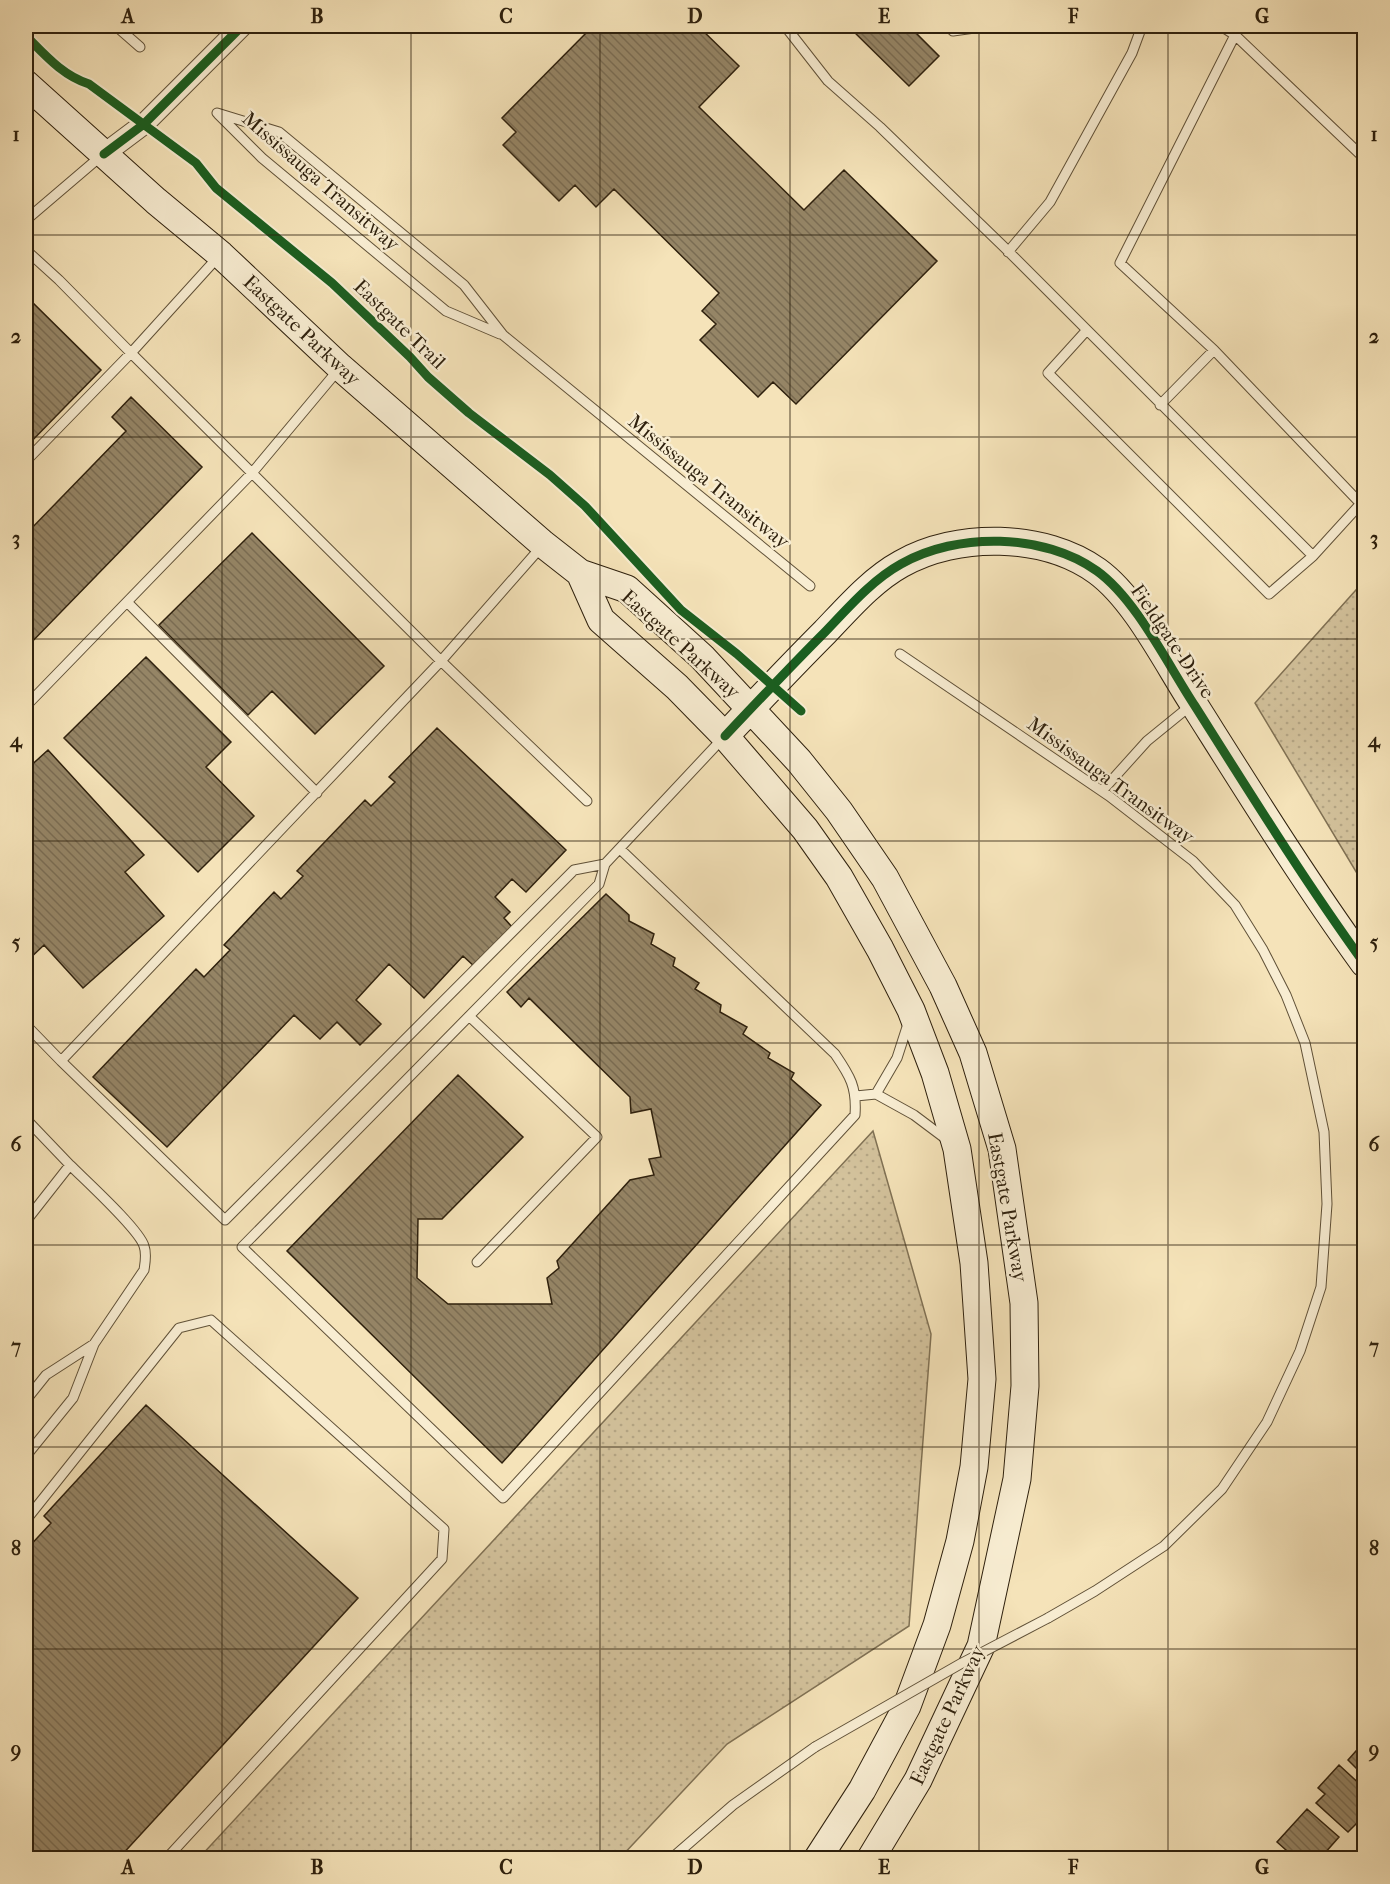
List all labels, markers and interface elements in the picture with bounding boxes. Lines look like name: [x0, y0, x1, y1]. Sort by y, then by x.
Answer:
text: A: [120, 5, 136, 28]
text: B: [310, 5, 324, 28]
text: C: [499, 5, 513, 28]
text: D: [687, 5, 703, 28]
text: E: [878, 5, 890, 28]
text: F: [1067, 5, 1079, 28]
text: G: [1255, 5, 1269, 28]
street label: Mississauga Transitway: [238, 107, 405, 257]
text: 1: [12, 123, 20, 146]
text: 1: [1370, 123, 1378, 146]
street label: Eastgate Parkway: [239, 270, 366, 391]
street label: Eastgate Trail: [349, 275, 451, 374]
text: 2: [11, 325, 21, 348]
text: 2: [1369, 325, 1379, 348]
street label: Mississauga Transitway: [624, 409, 795, 554]
text: 3: [12, 527, 20, 550]
text: 3: [1370, 527, 1378, 550]
street label: Fieldgate Drive: [1126, 580, 1219, 703]
street label: Eastgate Parkway: [617, 585, 746, 704]
street label: Mississauga Transitway: [1023, 712, 1200, 849]
text: 4: [9, 729, 23, 753]
text: 4: [1367, 729, 1381, 753]
text: 5: [12, 931, 21, 954]
text: 5: [1370, 931, 1379, 954]
street label: Eastgate Parkway: [983, 1131, 1032, 1285]
text: 6: [11, 1133, 23, 1156]
text: 6: [1369, 1133, 1381, 1156]
text: 7: [10, 1335, 21, 1358]
text: 7: [1368, 1335, 1379, 1358]
text: 8: [11, 1537, 21, 1560]
text: 8: [1369, 1537, 1379, 1560]
street label: Eastgate Parkway: [905, 1641, 990, 1789]
text: 9: [10, 1739, 21, 1762]
text: 9: [1368, 1739, 1379, 1762]
text: A: [120, 1856, 136, 1879]
text: B: [310, 1856, 324, 1879]
text: C: [499, 1856, 513, 1879]
text: D: [687, 1856, 703, 1879]
text: E: [878, 1856, 890, 1879]
text: F: [1067, 1856, 1079, 1879]
text: G: [1255, 1856, 1269, 1879]

